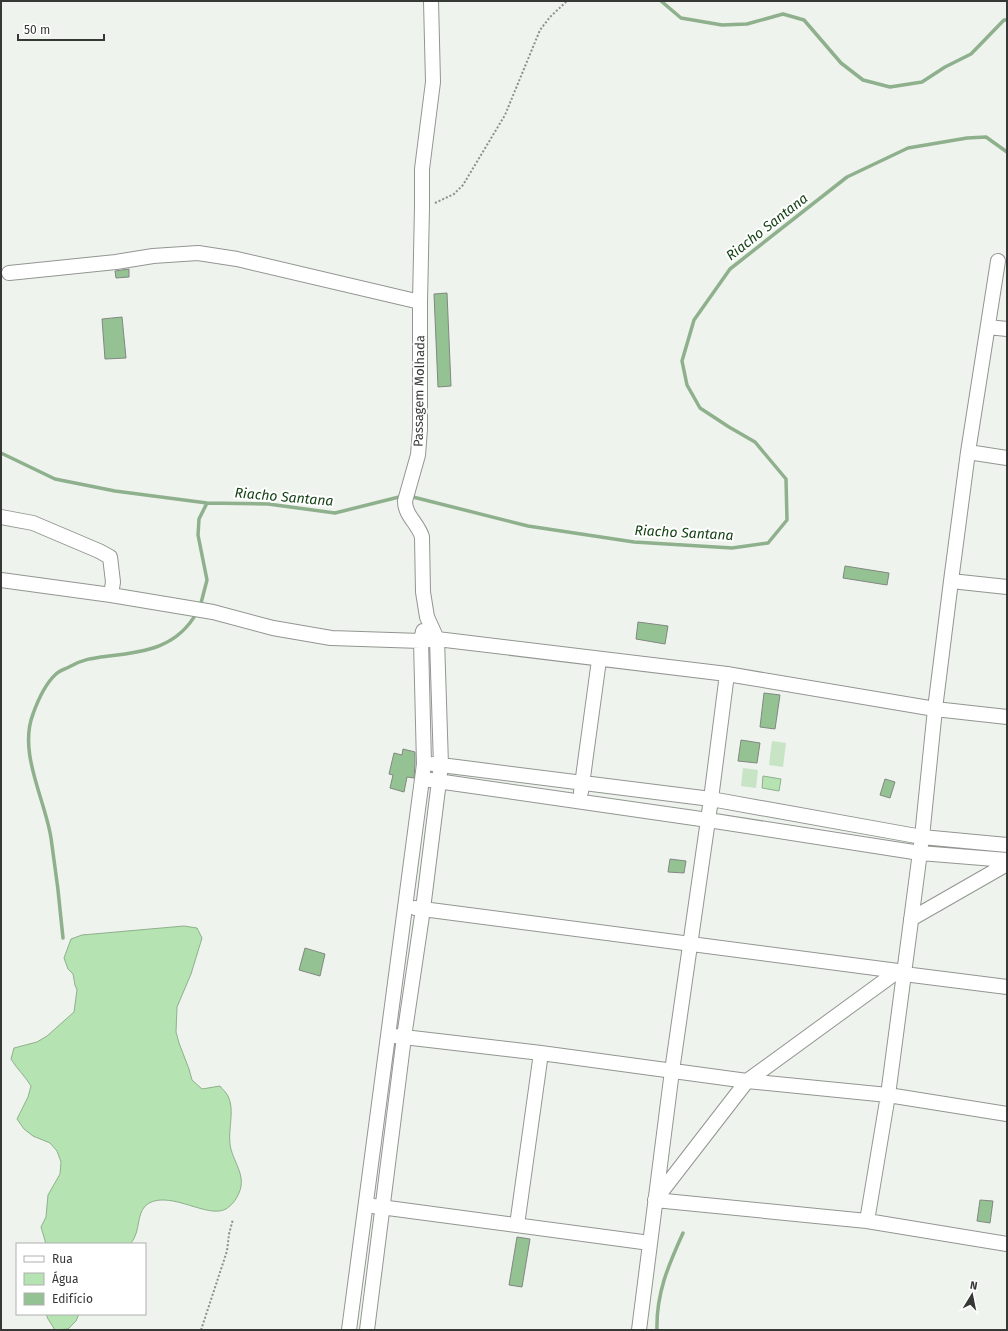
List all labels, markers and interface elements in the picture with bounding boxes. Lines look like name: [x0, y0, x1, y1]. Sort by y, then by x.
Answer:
scale bar: [18, 16, 104, 42]
text: 50 m: [24, 23, 50, 37]
water label: Riacho Santana: [723, 190, 811, 264]
street label: Passagem Molhada: [411, 335, 427, 447]
water label: Riacho Santana: [234, 484, 334, 510]
water label: Riacho Santana: [634, 522, 734, 544]
legend: [16, 1243, 146, 1315]
text: Rua: [52, 1252, 73, 1266]
text: Água: [52, 1271, 79, 1286]
north arrow: [952, 1275, 992, 1315]
text: N: [969, 1279, 978, 1293]
text: Edifício: [52, 1292, 93, 1306]

